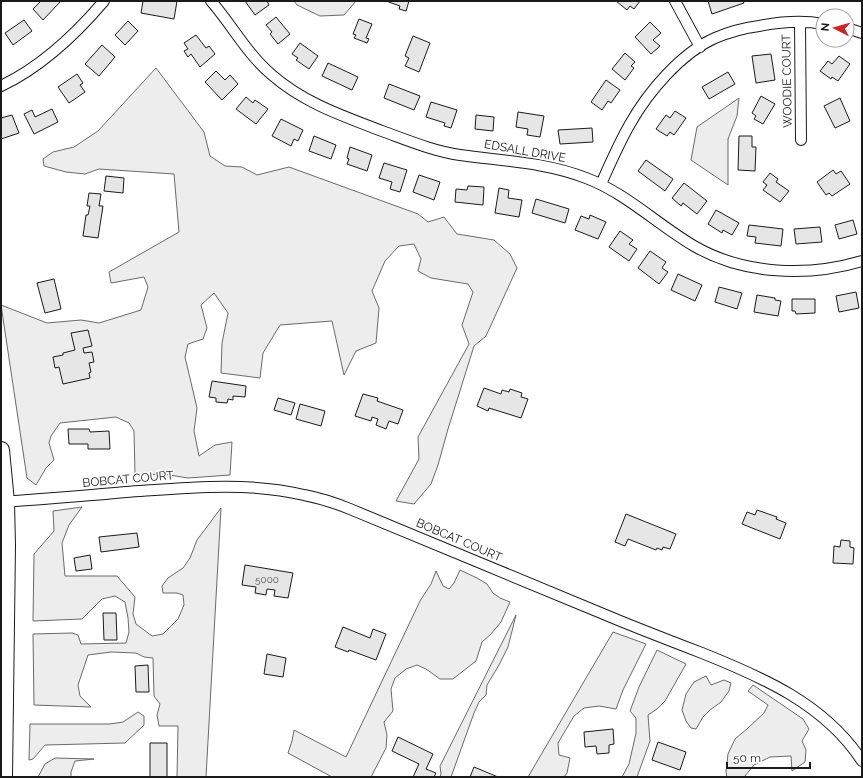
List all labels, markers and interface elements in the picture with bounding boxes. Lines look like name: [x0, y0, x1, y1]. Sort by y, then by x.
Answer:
north arrow: [815, 8, 855, 48]
text: N: [819, 22, 832, 32]
street label: WOODIE COURT: [779, 33, 795, 128]
street label: EDSALL DRIVE: [483, 137, 567, 165]
street label: BOBCAT COURT: [82, 468, 175, 490]
street label: BOBCAT COURT: [414, 516, 505, 565]
house number: 5000: [255, 574, 279, 585]
scale bar: [727, 744, 810, 770]
text: 50 m: [733, 751, 761, 765]

